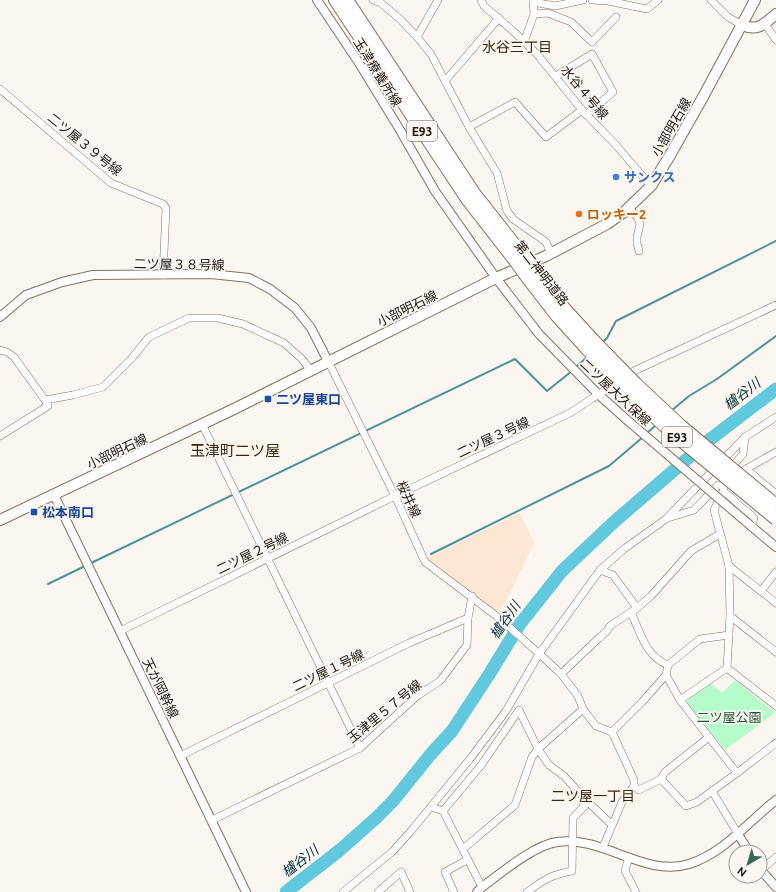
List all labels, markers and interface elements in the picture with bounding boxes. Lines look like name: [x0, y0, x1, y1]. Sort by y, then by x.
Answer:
street label: 玉津療養所線: [351, 35, 405, 109]
district label: 水谷三丁目: [482, 39, 552, 55]
street label: 水谷４号線: [559, 63, 611, 121]
street label: 小部明石線: [649, 95, 693, 159]
street label: 二ツ屋３９号線: [45, 110, 125, 178]
road number: E93: [407, 121, 437, 141]
place label: サンクス: [624, 170, 676, 184]
marker: サンクス: [611, 172, 621, 182]
place label: ロッキー2: [587, 207, 646, 221]
marker: ロッキー2: [574, 209, 584, 219]
street label: 第二神明道路: [512, 238, 572, 308]
street label: 二ツ屋３８号線: [133, 256, 225, 272]
street label: 小部明石線: [375, 287, 439, 329]
street label: 二ツ屋大久保線: [578, 356, 654, 428]
water label: 櫨谷川: [721, 374, 765, 413]
place label: 二ツ屋東口: [276, 392, 341, 406]
marker: 二ツ屋東口: [263, 394, 273, 404]
street label: 二ツ屋３号線: [455, 414, 531, 460]
road number: E93: [662, 427, 692, 447]
street label: 小部明石線: [85, 431, 149, 471]
district label: 玉津町二ツ屋: [190, 442, 280, 459]
street label: 桜井線: [394, 478, 424, 520]
place label: 松本南口: [42, 505, 94, 519]
marker: 松本南口: [29, 507, 39, 517]
street label: 二ツ屋２号線: [214, 530, 290, 576]
water label: 櫨谷川: [486, 597, 525, 642]
street label: 二ツ屋１号線: [290, 647, 366, 693]
street label: 天が岡幹線: [140, 656, 182, 720]
street label: 玉津里５７号線: [344, 677, 424, 745]
park label: 二ツ屋公園: [696, 710, 762, 724]
district label: 二ツ屋一丁目: [551, 788, 635, 804]
water label: 櫨谷川: [279, 841, 323, 880]
north arrow: [728, 844, 768, 884]
text: N: [735, 865, 749, 879]

